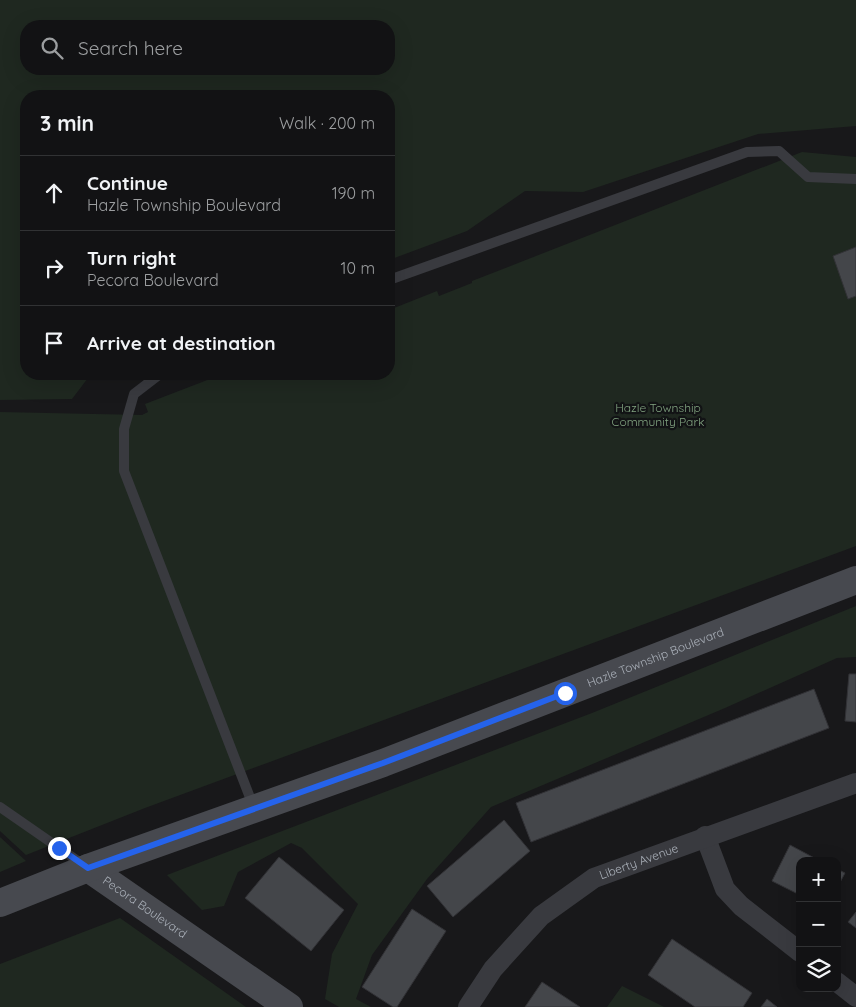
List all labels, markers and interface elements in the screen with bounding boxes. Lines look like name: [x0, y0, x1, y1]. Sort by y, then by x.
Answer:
search box: [20, 20, 395, 75]
icon: search: [38, 34, 66, 62]
text: Search here: [78, 36, 183, 60]
text: 3 min: [40, 110, 94, 136]
text: Walk · 200 m: [279, 113, 375, 133]
text: Continue: [87, 171, 168, 195]
icon: ahead: [40, 179, 68, 207]
text: 190 m: [332, 183, 375, 203]
text: Hazle Township Boulevard: [87, 195, 281, 215]
text: Turn right: [87, 246, 176, 270]
icon: right: [40, 254, 68, 282]
text: 10 m: [341, 258, 375, 278]
text: Pecora Boulevard: [87, 270, 219, 290]
icon: arrive: [40, 329, 68, 357]
text: Arrive at destination: [87, 331, 276, 355]
park label: Hazle Township Community Park: [612, 400, 704, 429]
street label: Hazle Township Boulevard: [585, 624, 726, 690]
route start: [554, 682, 577, 705]
route end: [48, 837, 71, 860]
street label: Liberty Avenue: [597, 840, 680, 882]
map controls: [796, 857, 841, 992]
button: +: [796, 857, 841, 902]
street label: Pecora Boulevard: [100, 873, 190, 941]
button: −: [796, 902, 841, 947]
button: layers: [796, 947, 841, 992]

